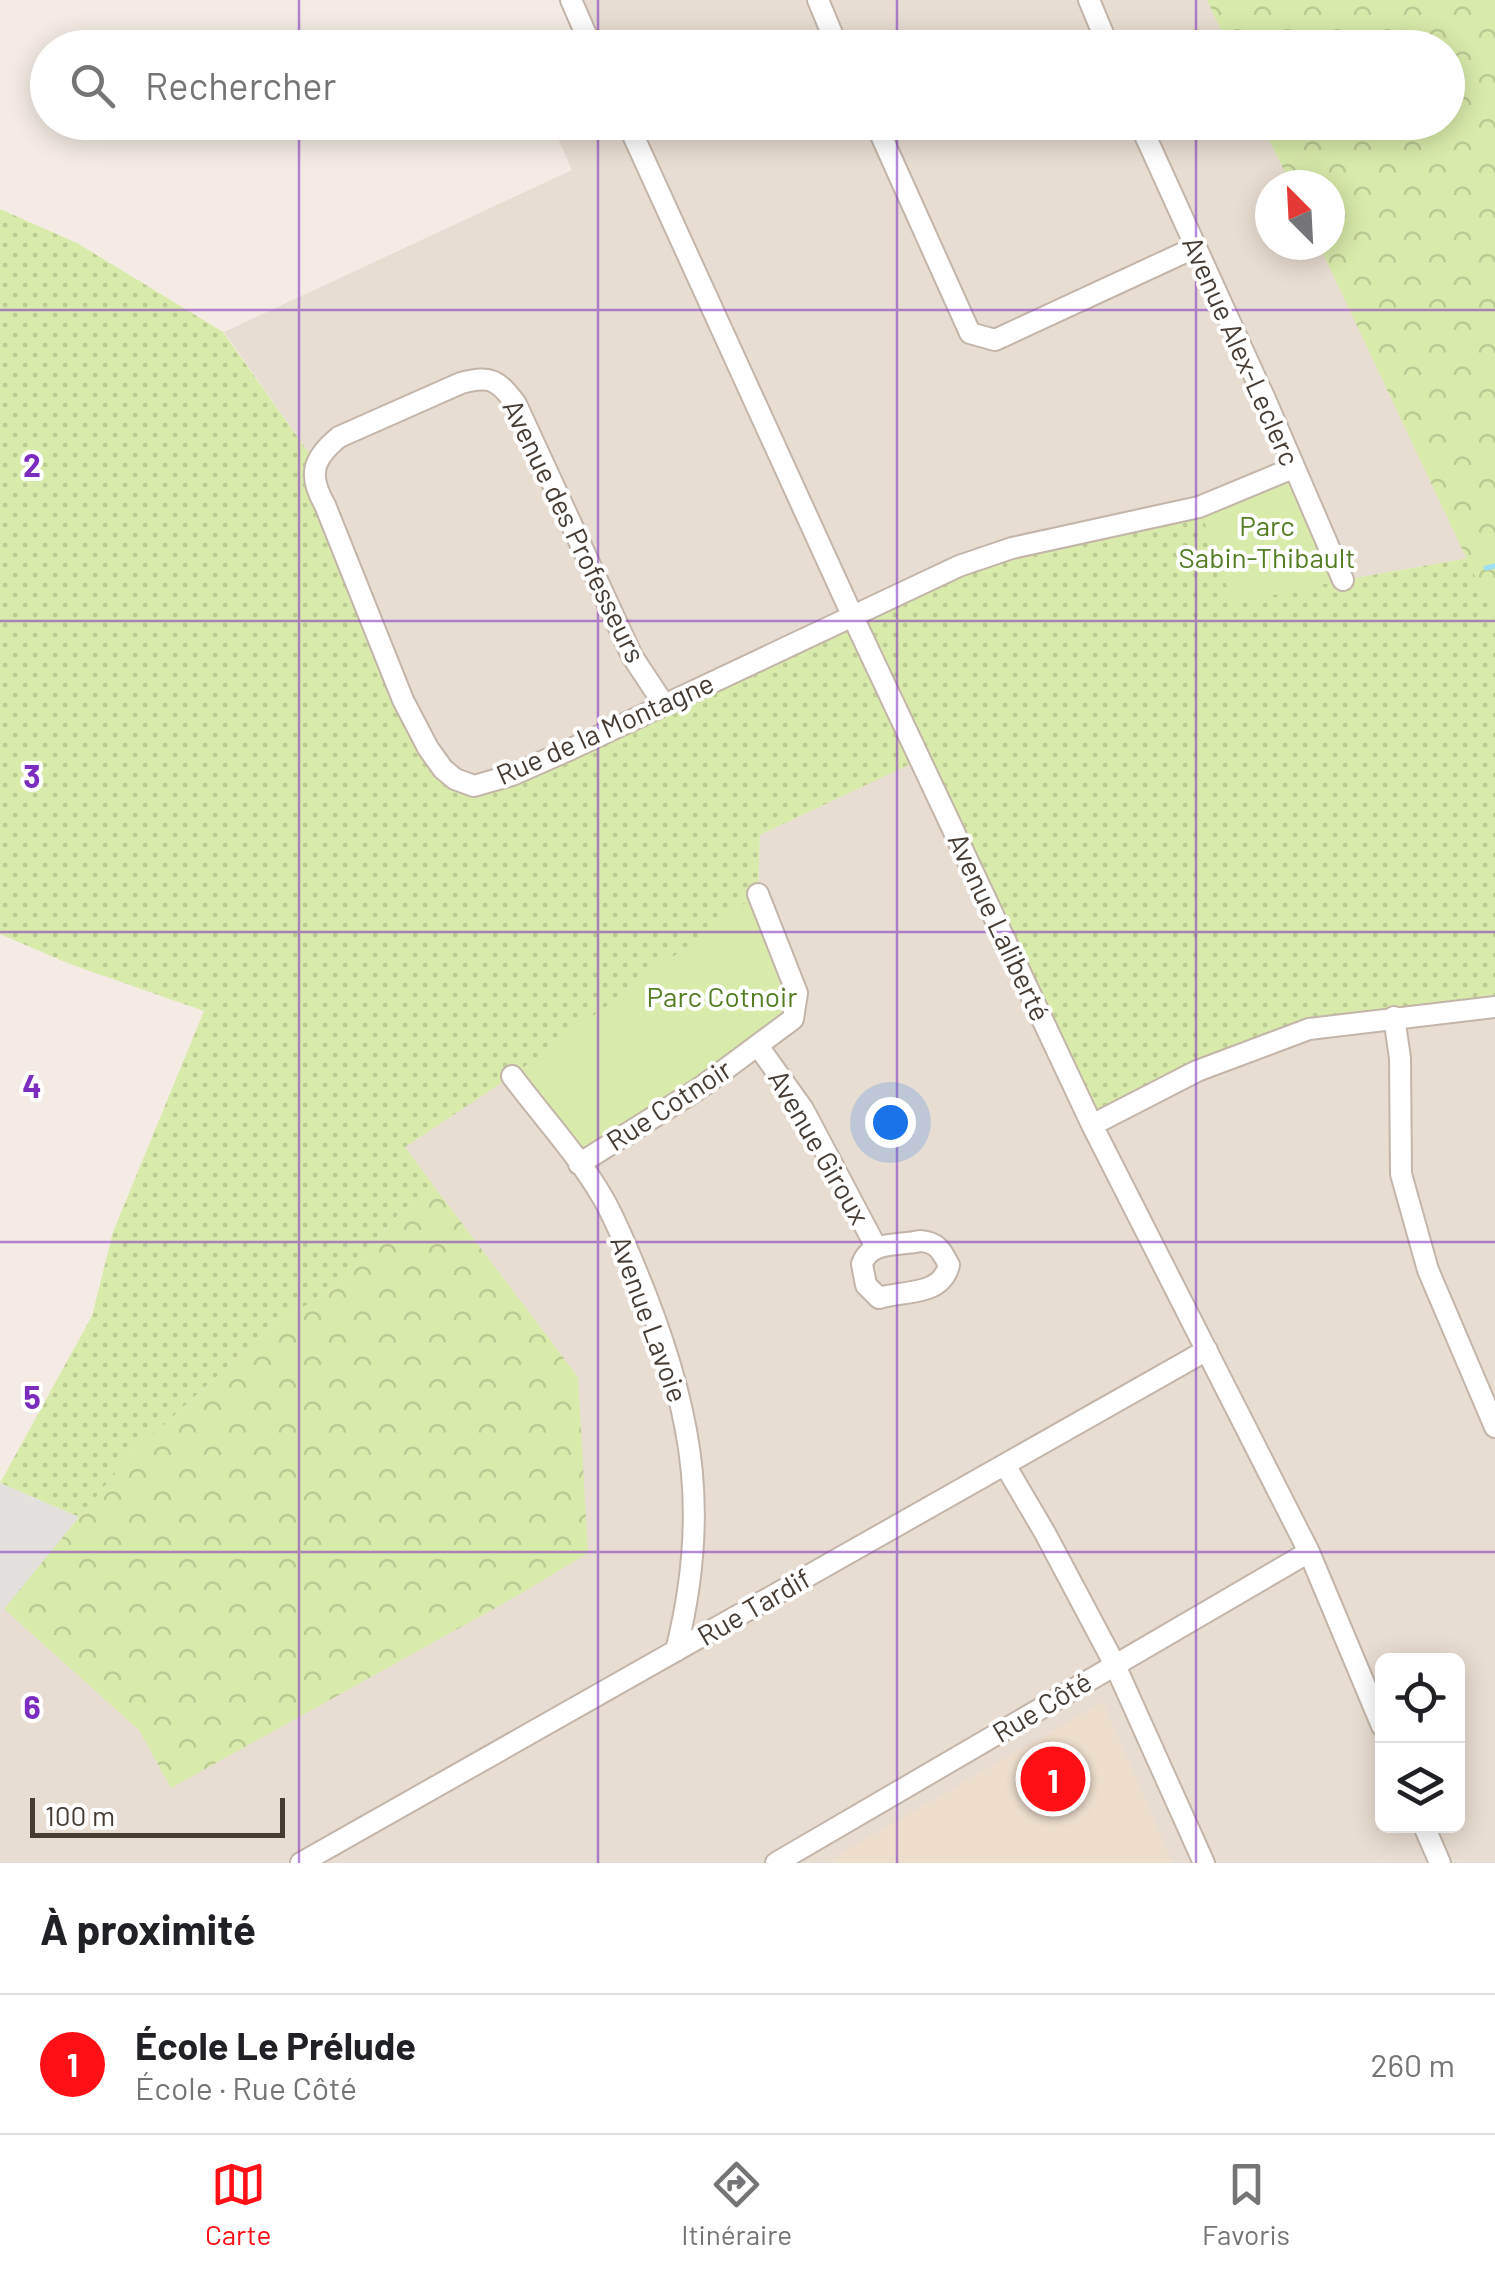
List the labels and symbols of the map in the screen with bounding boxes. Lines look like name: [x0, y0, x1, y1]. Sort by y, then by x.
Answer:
north arrow: [1255, 170, 1345, 260]
street label: Avenue Alex-Leclerc: [1176, 231, 1308, 471]
street label: Avenue des Professeurs: [496, 393, 653, 668]
text: 2: [23, 445, 41, 483]
park label: Parc Sabin-Thibault: [1179, 508, 1355, 574]
street label: Rue de la Montagne: [491, 665, 719, 791]
text: 3: [23, 756, 41, 794]
street label: Avenue Laliberté: [941, 827, 1058, 1026]
park label: Parc Cotnoir: [647, 979, 797, 1013]
street label: Rue Cotnoir: [599, 1051, 737, 1157]
street label: Avenue Giroux: [762, 1063, 878, 1230]
text: 4: [22, 1066, 42, 1104]
your location: [865, 1097, 916, 1148]
street label: Avenue Lavoie: [604, 1231, 696, 1407]
text: 5: [23, 1377, 41, 1415]
street label: Rue Tardif: [691, 1560, 816, 1652]
street label: Rue Côté: [986, 1663, 1097, 1749]
text: 6: [23, 1687, 41, 1725]
pin: 1: [1020, 1742, 1086, 1816]
scale bar: [30, 1793, 285, 1838]

